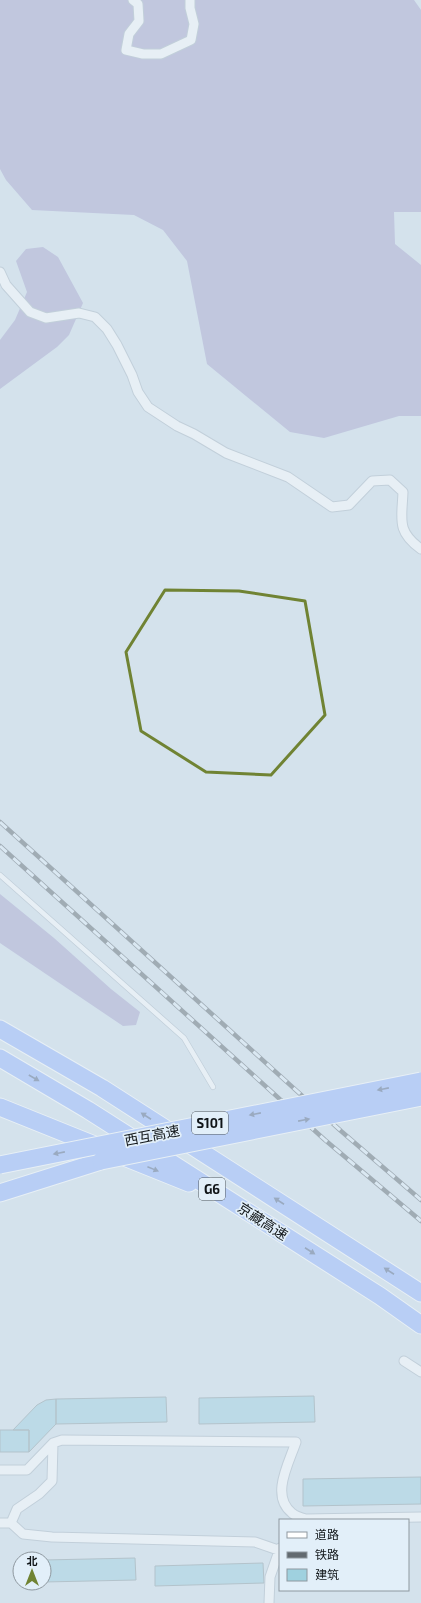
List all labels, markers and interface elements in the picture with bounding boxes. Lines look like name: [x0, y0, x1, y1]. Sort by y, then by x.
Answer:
one-way arrow: [28, 1075, 40, 1082]
one-way arrow: [377, 1086, 389, 1092]
one-way arrow: [249, 1111, 261, 1117]
one-way arrow: [141, 1112, 151, 1120]
road number: S101: [192, 1112, 228, 1134]
one-way arrow: [297, 1117, 310, 1123]
street label: 西互高速: [123, 1121, 181, 1149]
one-way arrow: [53, 1150, 65, 1156]
one-way arrow: [148, 1166, 159, 1172]
road number: G6: [199, 1178, 225, 1200]
one-way arrow: [274, 1197, 284, 1205]
street label: 京藏高速: [235, 1199, 291, 1243]
one-way arrow: [304, 1248, 316, 1255]
one-way arrow: [384, 1267, 394, 1275]
legend: [279, 1519, 409, 1591]
text: 道路: [315, 1527, 339, 1541]
text: 铁路: [315, 1547, 339, 1561]
north arrow: [12, 1551, 52, 1591]
text: 北: [27, 1554, 38, 1567]
text: 建筑: [315, 1567, 339, 1581]

